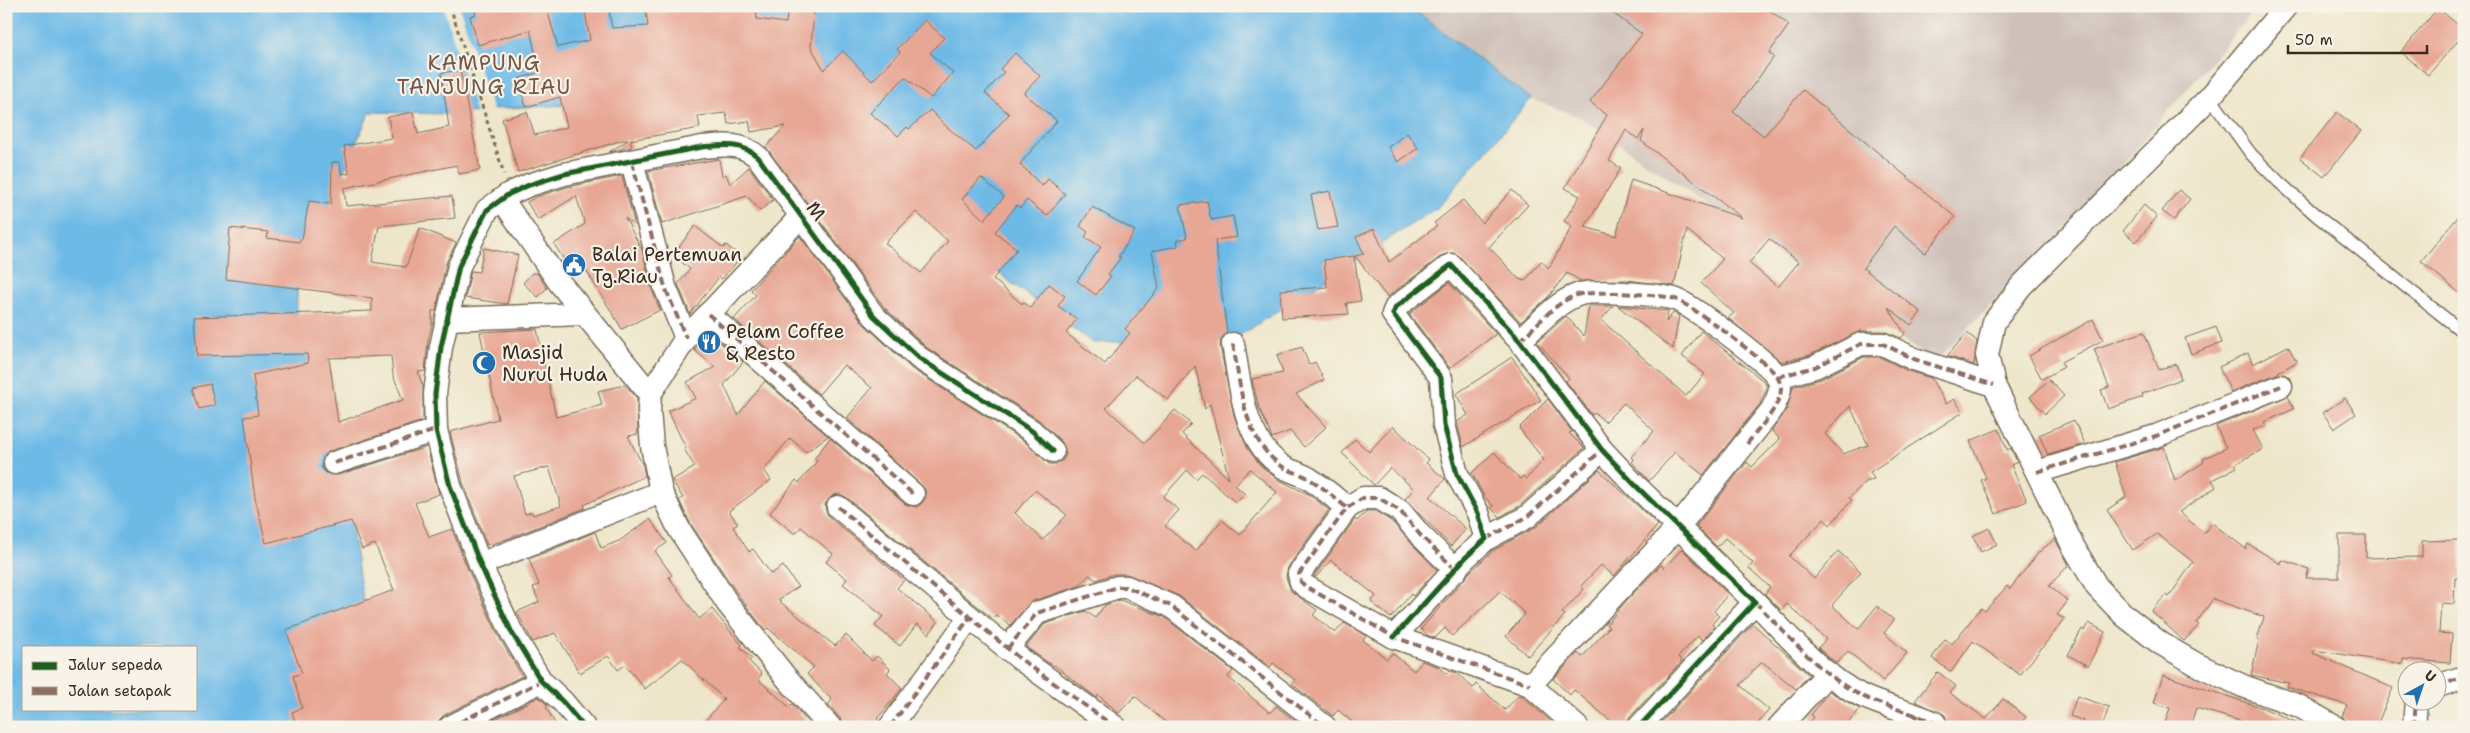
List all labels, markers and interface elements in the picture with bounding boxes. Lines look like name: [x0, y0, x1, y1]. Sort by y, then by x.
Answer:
scale bar: [2288, 22, 2426, 54]
text: 50 m: [2295, 30, 2333, 50]
district label: KAMPUNG TANJUNG RIAU: [397, 49, 571, 101]
street label: M: [801, 196, 831, 226]
place label: Balai Pertemuan Tg.Riau: [592, 242, 742, 289]
public building icon: Balai Pertemuan Tg.Riau: [561, 252, 587, 278]
place label: Pelam Coffee & Resto: [726, 319, 844, 366]
restaurant icon: Pelam Coffee & Resto: [696, 329, 722, 355]
place label: Masjid Nurul Huda: [502, 340, 608, 387]
mosque icon: Masjid Nurul Huda: [471, 350, 497, 376]
legend: [22, 646, 198, 710]
text: Jalur sepeda: [68, 655, 163, 675]
north arrow: [2398, 660, 2448, 710]
text: U: [2421, 666, 2440, 686]
text: Jalan setapak: [68, 681, 172, 701]

